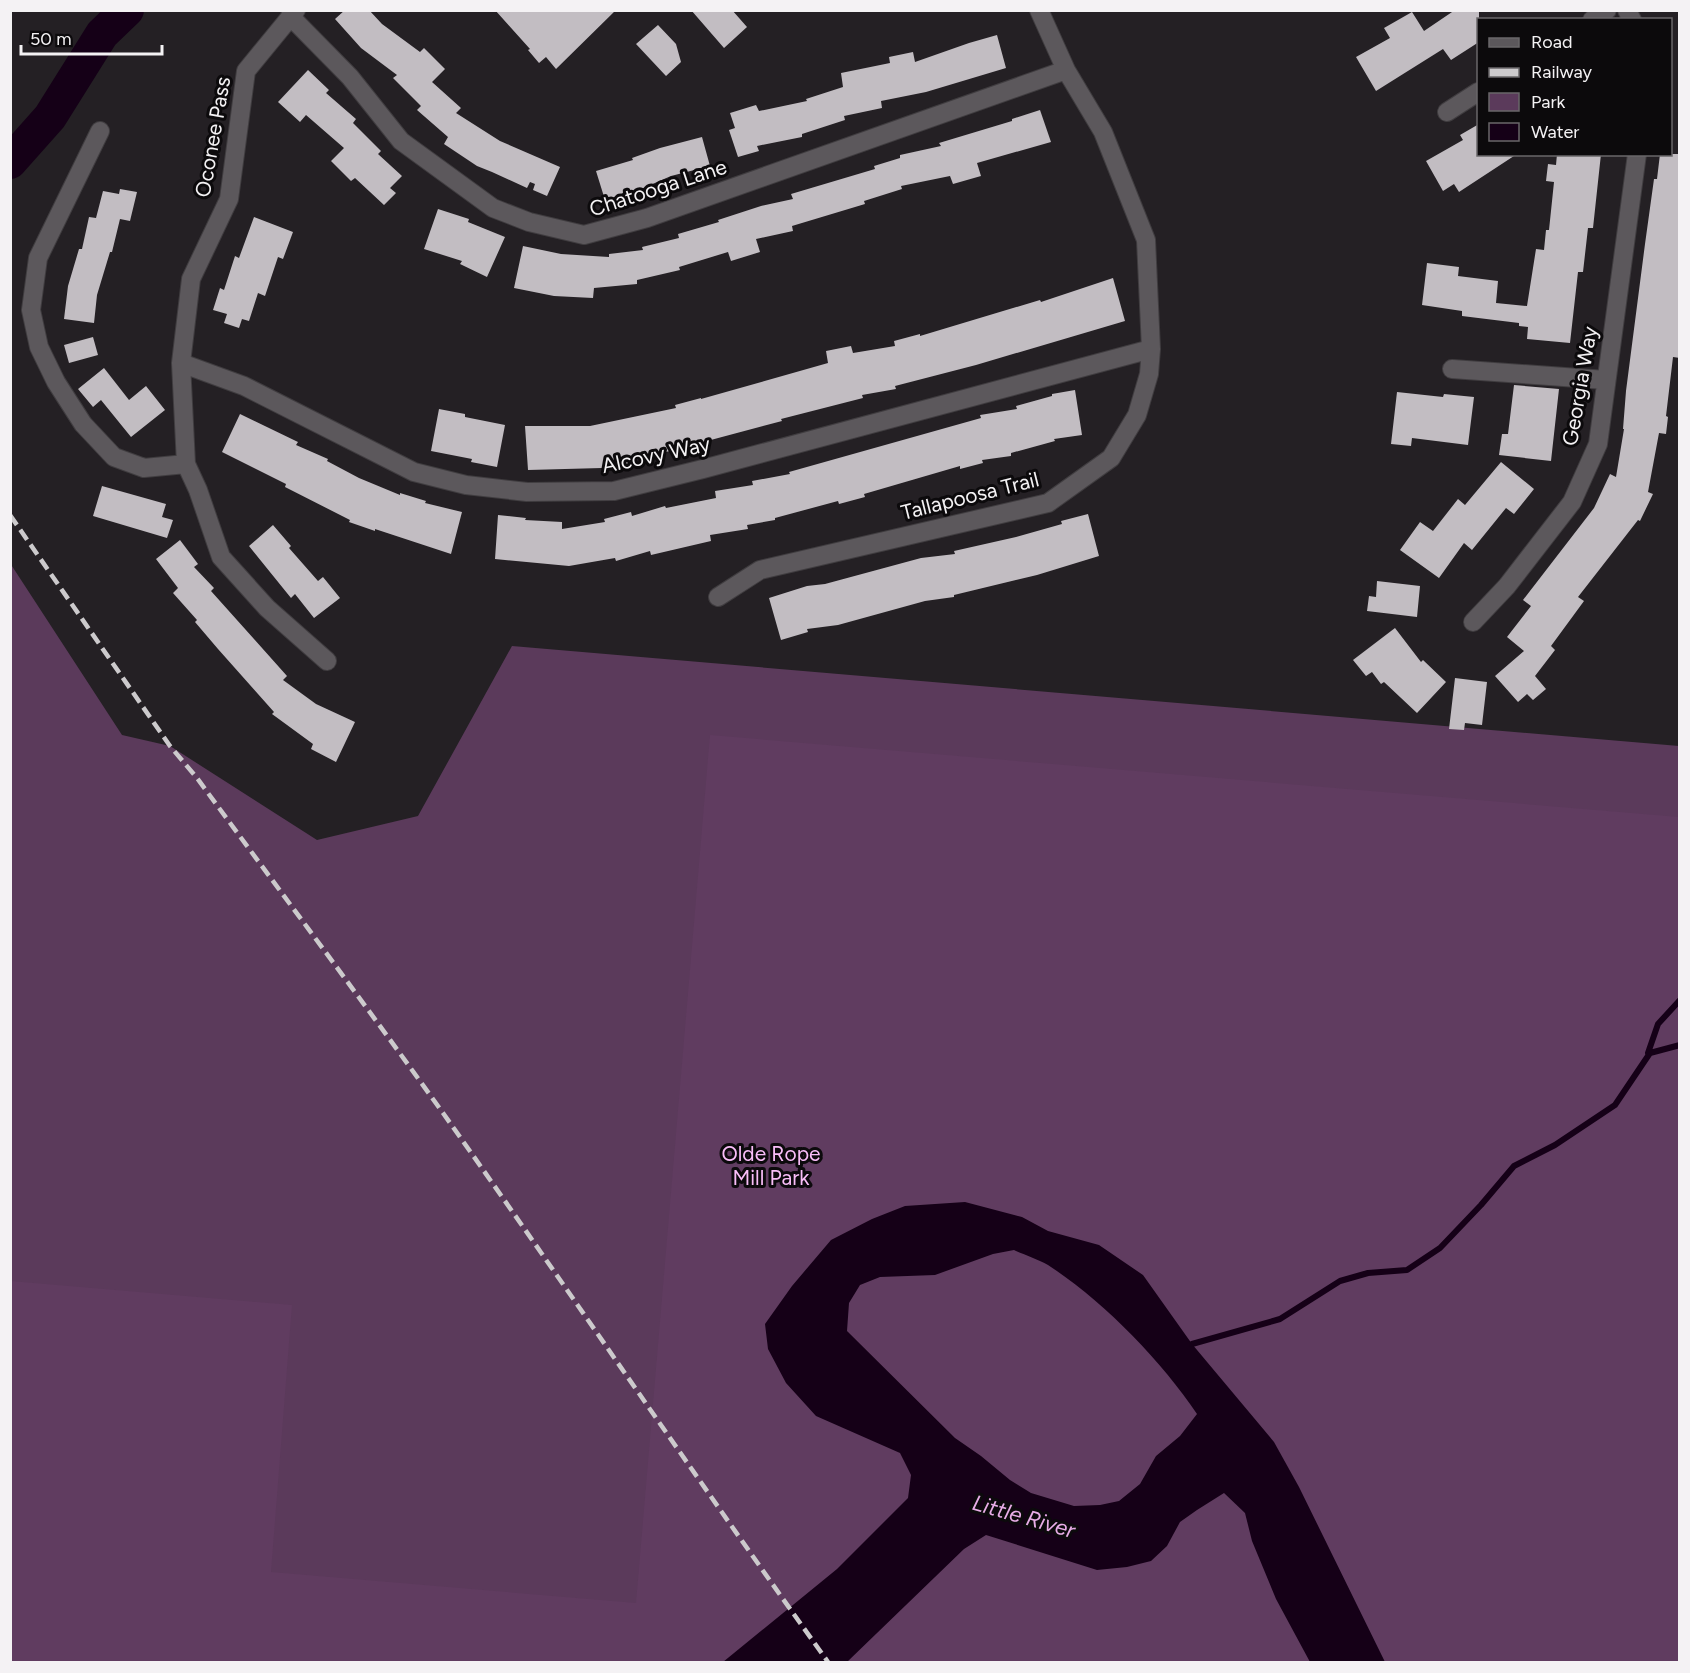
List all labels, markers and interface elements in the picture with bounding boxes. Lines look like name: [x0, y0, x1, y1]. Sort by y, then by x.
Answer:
scale bar: [21, 18, 162, 56]
legend: [1477, 18, 1672, 156]
text: 50 m: [30, 28, 72, 50]
text: Road: [1531, 31, 1572, 53]
text: Railway: [1531, 61, 1593, 83]
street label: Oconee Pass: [190, 75, 235, 199]
text: Park: [1531, 91, 1566, 113]
text: Water: [1531, 121, 1579, 143]
street label: Chatooga Lane: [586, 154, 730, 221]
street label: Georgia Way: [1557, 324, 1602, 448]
street label: Alcovy Way: [599, 431, 712, 478]
street label: Tallapoosa Trail: [898, 466, 1041, 525]
park label: Olde Rope Mill Park: [721, 1141, 821, 1190]
water label: Little River: [969, 1489, 1080, 1544]

